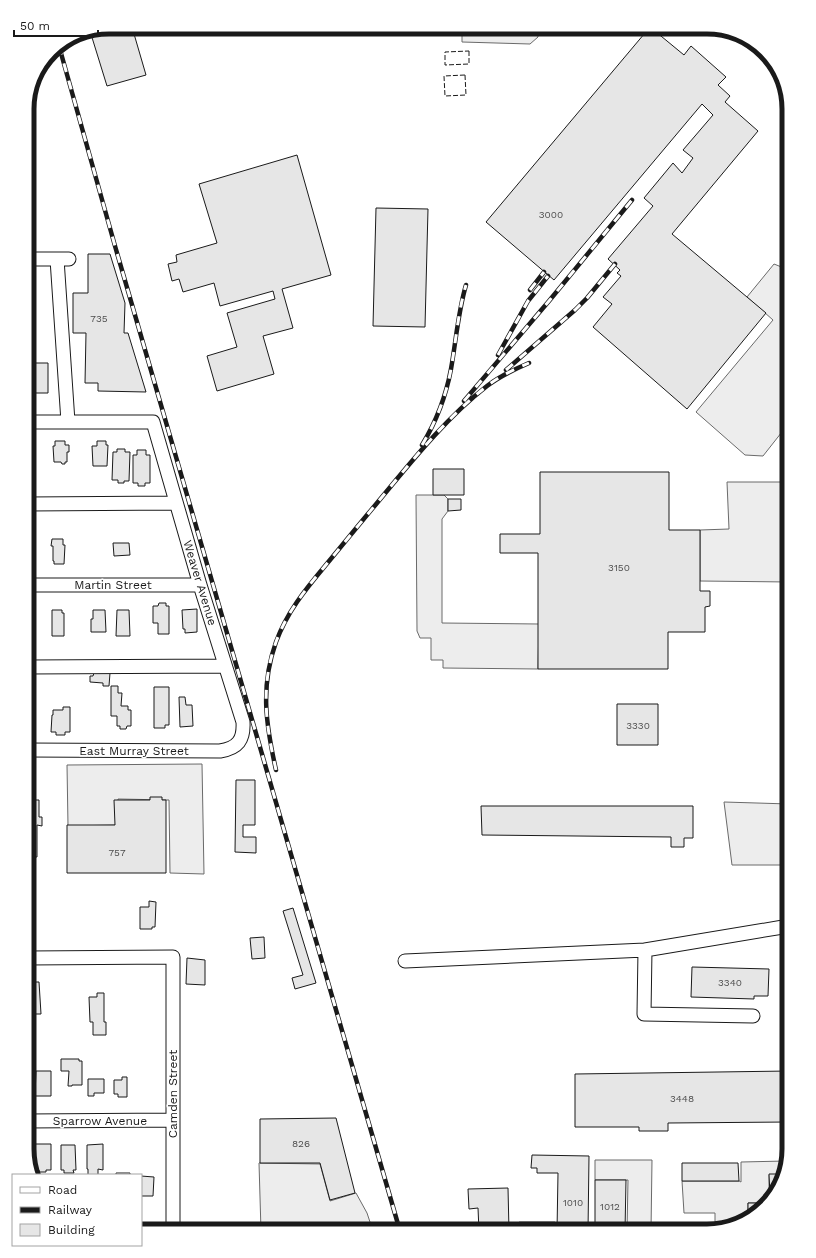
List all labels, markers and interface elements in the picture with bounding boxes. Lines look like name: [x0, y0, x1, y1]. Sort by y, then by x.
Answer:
scale bar: [14, 12, 98, 38]
text: 50 m: [20, 19, 50, 33]
house number: 3000: [539, 209, 563, 220]
house number: 735: [90, 313, 108, 324]
street label: Weaver Avenue: [180, 539, 220, 627]
house number: 3150: [608, 562, 630, 573]
street label: Martin Street: [74, 578, 152, 592]
house number: 3330: [626, 720, 650, 731]
street label: East Murray Street: [79, 744, 189, 758]
house number: 757: [108, 847, 126, 858]
house number: 3340: [718, 977, 742, 988]
street label: Camden Street: [166, 1050, 180, 1138]
house number: 3448: [670, 1093, 694, 1104]
street label: Sparrow Avenue: [53, 1114, 147, 1128]
house number: 826: [292, 1138, 310, 1149]
legend: [12, 1174, 142, 1246]
text: Road: [48, 1183, 77, 1197]
house number: 1010: [563, 1197, 583, 1208]
house number: 1012: [600, 1201, 620, 1212]
text: Railway: [48, 1203, 93, 1217]
text: Building: [48, 1223, 95, 1237]

